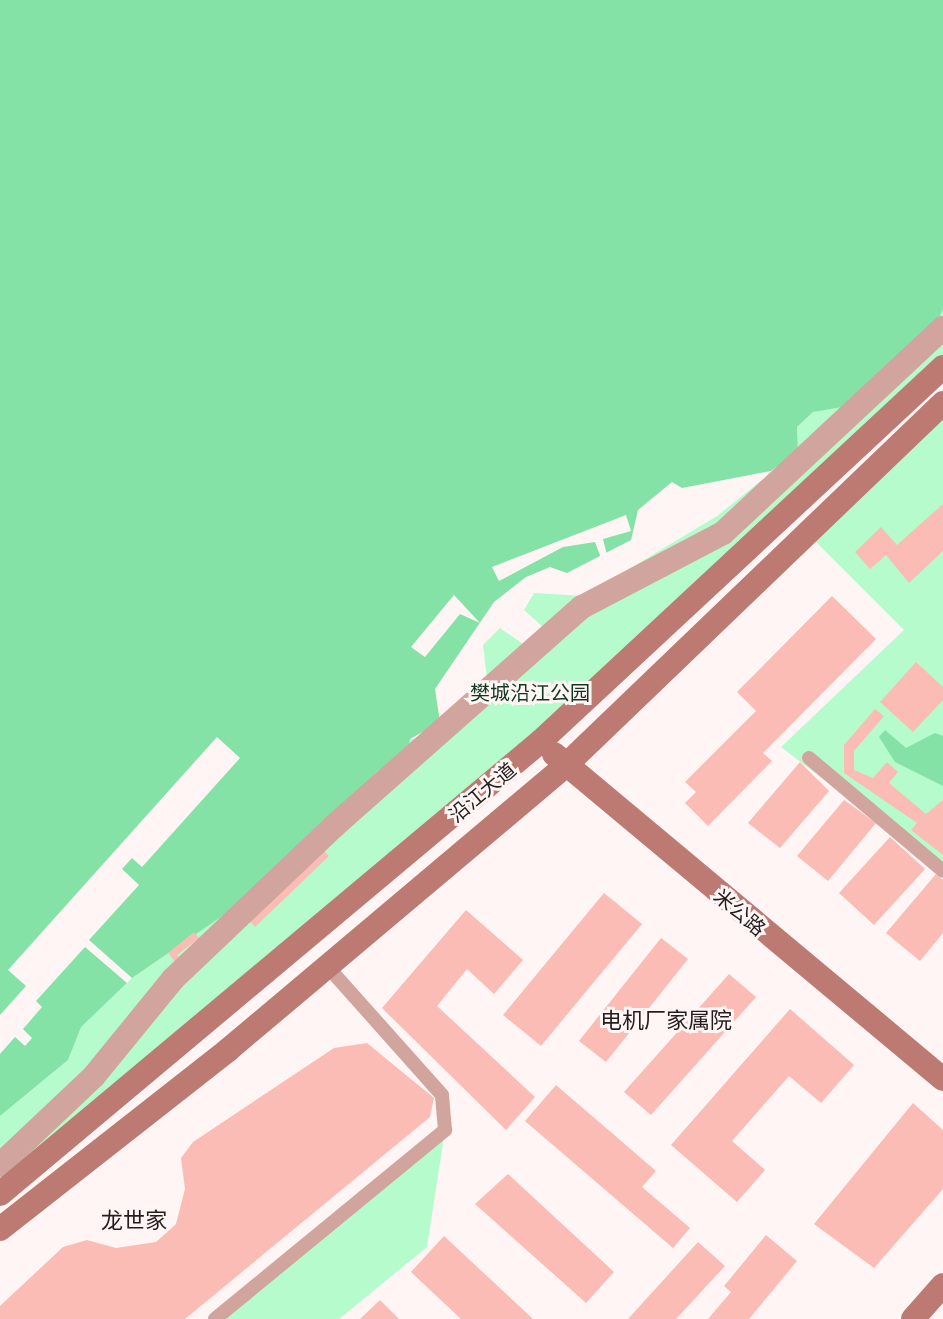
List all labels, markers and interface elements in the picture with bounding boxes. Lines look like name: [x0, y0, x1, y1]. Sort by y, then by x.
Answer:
park label: 樊城沿江公园: [470, 680, 590, 704]
street label: 沿江大道: [444, 757, 520, 827]
street label: 米公路: [709, 884, 771, 940]
district label: 电机厂家属院: [600, 1007, 732, 1033]
district label: 龙世家: [101, 1207, 167, 1233]

